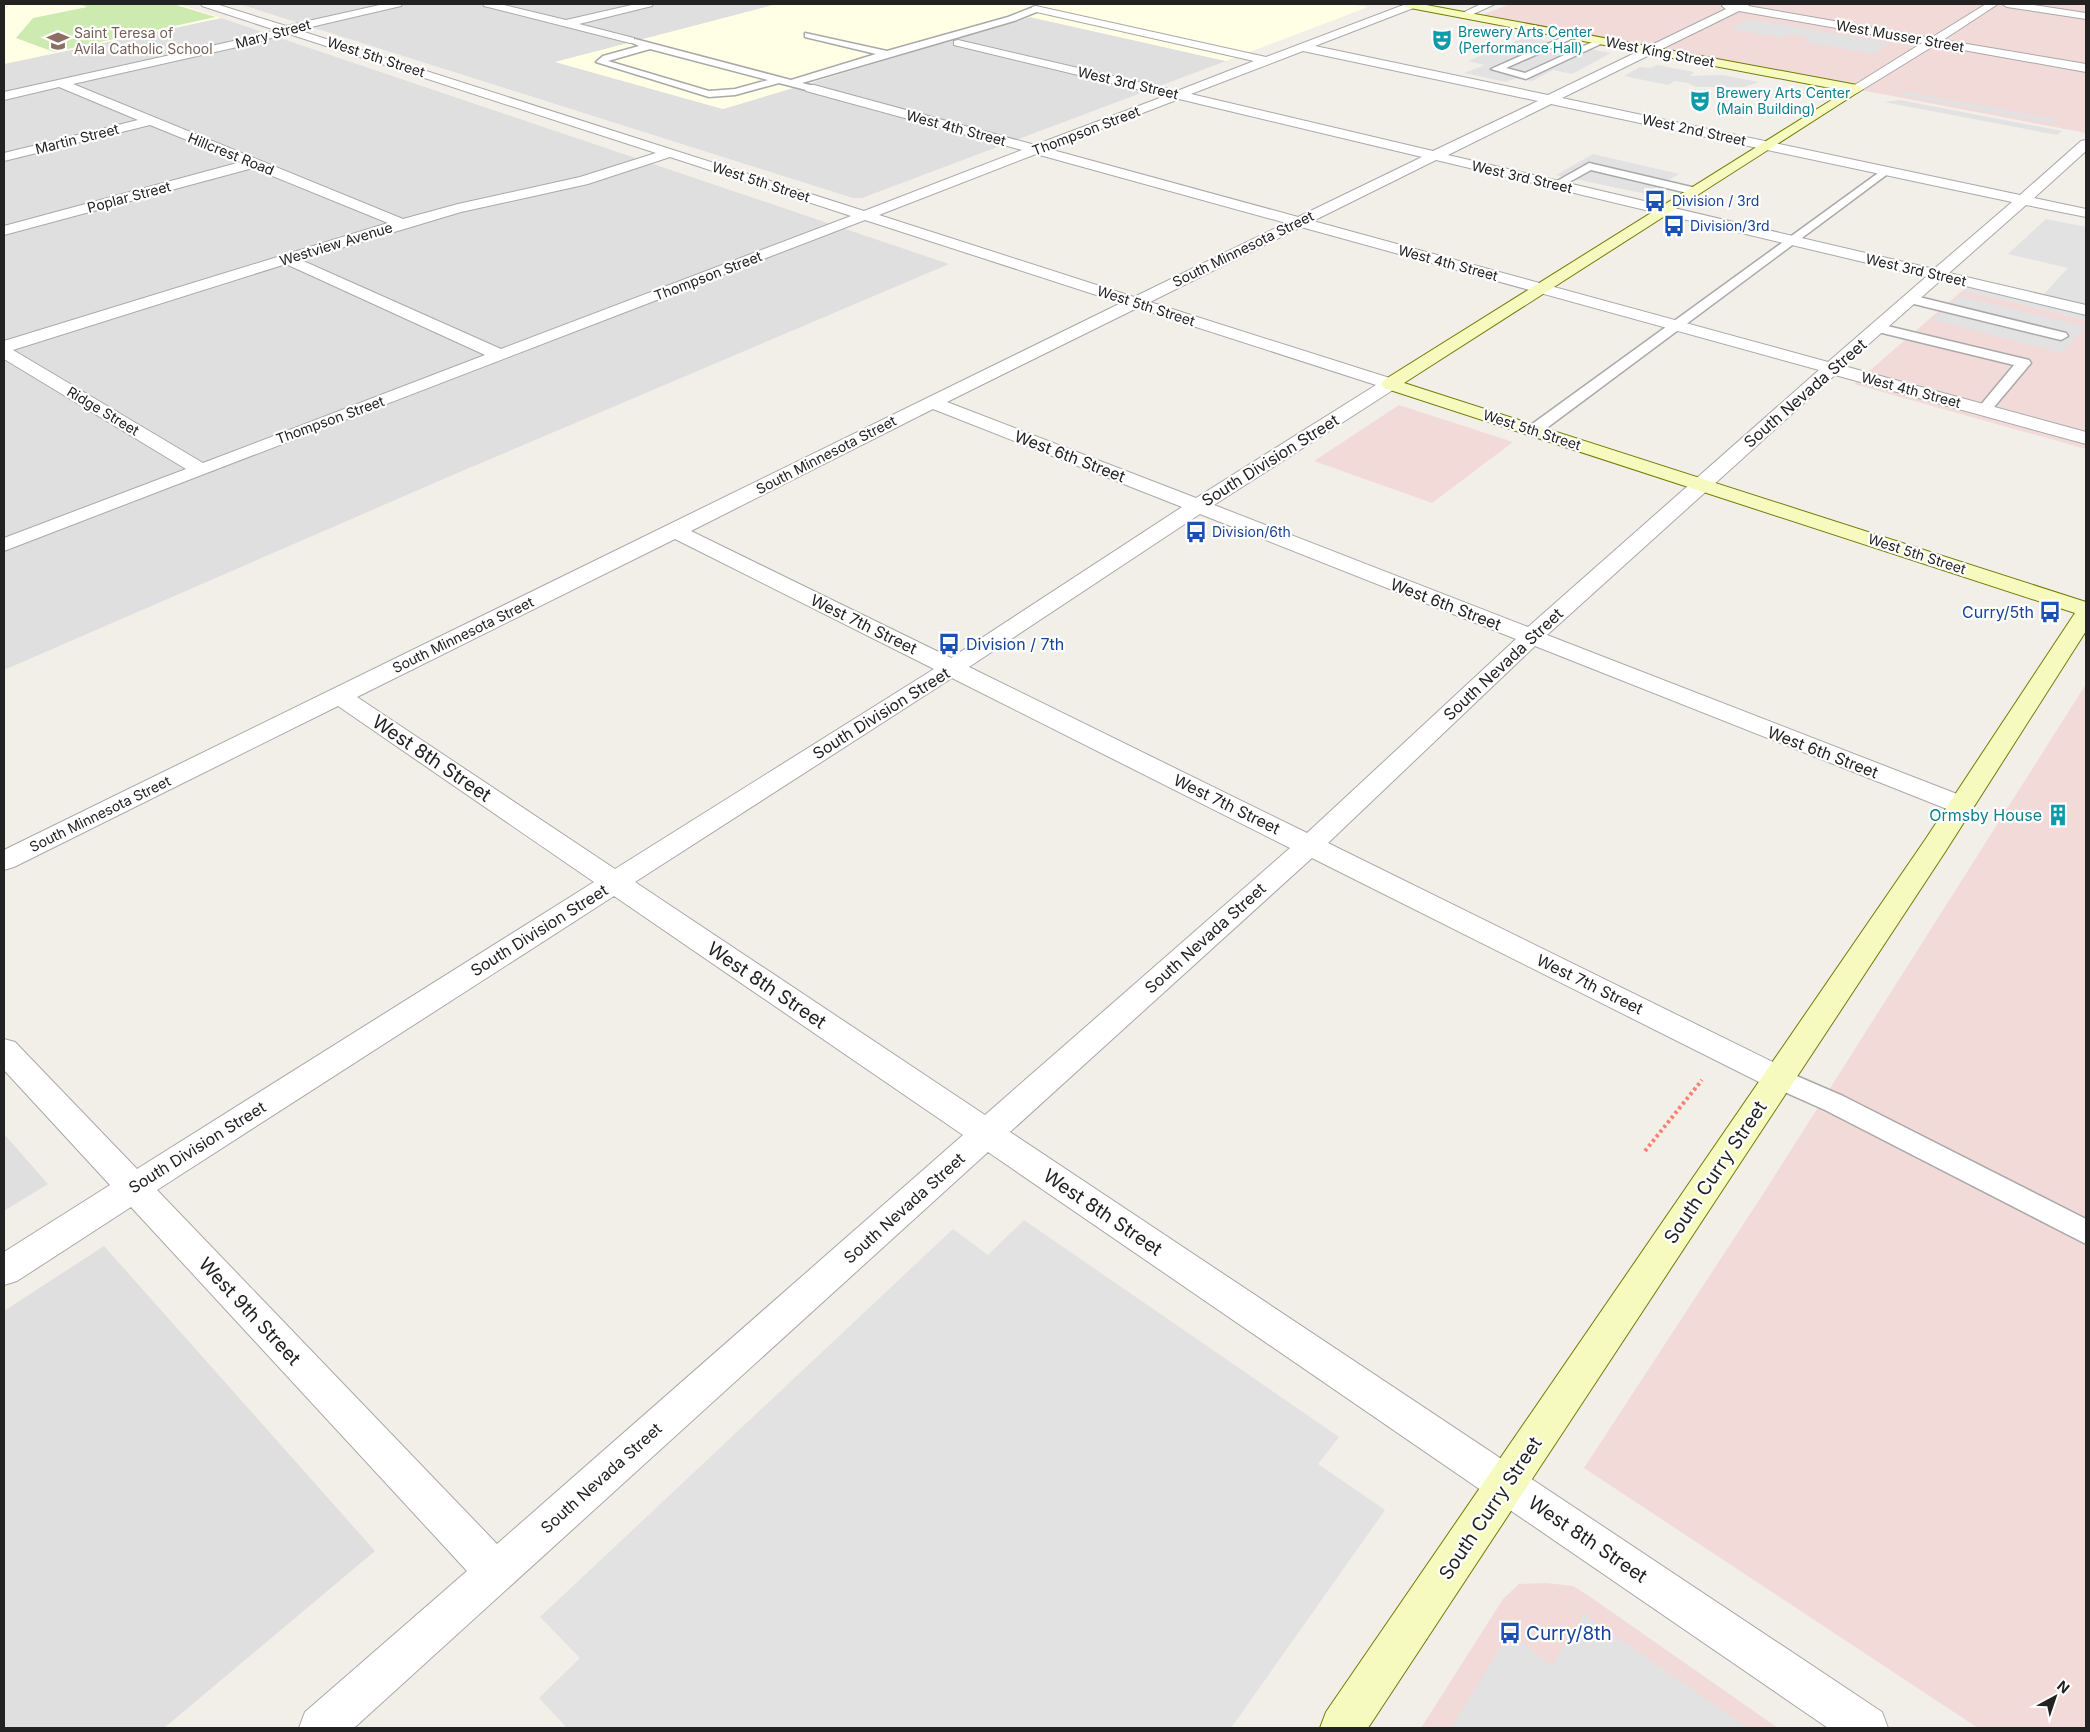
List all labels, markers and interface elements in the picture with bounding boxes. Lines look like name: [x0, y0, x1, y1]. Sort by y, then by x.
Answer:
street label: Mary Street: [233, 15, 313, 52]
street label: West Musser Street: [1835, 16, 1966, 55]
place label: Brewery Arts Center (Performance Hall): [1458, 23, 1592, 56]
place label: Saint Teresa of Avila Catholic School: [74, 24, 213, 57]
theatre icon: Brewery Arts Center (Performance Hall): [1429, 27, 1455, 53]
school or university icon: Saint Teresa of Avila Catholic School: [45, 28, 71, 54]
street label: West 5th Street: [325, 33, 428, 80]
street label: West King Street: [1604, 33, 1716, 70]
street label: West 3rd Street: [1076, 63, 1181, 102]
place label: Brewery Arts Center (Main Building): [1716, 84, 1850, 117]
theatre icon: Brewery Arts Center (Main Building): [1687, 88, 1713, 114]
street label: Thompson Street: [1030, 102, 1142, 159]
street label: West 4th Street: [904, 106, 1008, 149]
street label: West 2nd Street: [1641, 110, 1748, 149]
street label: Martin Street: [33, 120, 121, 157]
street label: Hillcrest Road: [186, 129, 277, 179]
street label: West 3rd Street: [1470, 157, 1575, 196]
street label: West 5th Street: [710, 158, 813, 205]
street label: Poplar Street: [85, 177, 173, 216]
bus stop icon: Division / 3rd: [1642, 188, 1668, 214]
place label: Division / 3rd: [1672, 192, 1759, 209]
street label: South Minnesota Street: [1169, 207, 1317, 290]
bus stop icon: Division/3rd: [1661, 213, 1687, 239]
place label: Division/3rd: [1690, 217, 1770, 234]
street label: Westview Avenue: [277, 218, 394, 269]
street label: West 4th Street: [1396, 241, 1500, 284]
street label: Thompson Street: [652, 247, 764, 304]
street label: West 3rd Street: [1864, 250, 1969, 289]
street label: West 5th Street: [1095, 282, 1198, 329]
street label: South Nevada Street: [1740, 334, 1870, 452]
street label: West 4th Street: [1859, 368, 1963, 411]
street label: Ridge Street: [64, 382, 143, 439]
street label: Thompson Street: [273, 392, 387, 447]
street label: West 5th Street: [1481, 406, 1584, 453]
street label: South Division Street: [1198, 410, 1342, 510]
street label: South Minnesota Street: [753, 412, 899, 497]
street label: West 6th Street: [1012, 426, 1128, 486]
bus stop icon: Division/6th: [1183, 519, 1209, 545]
place label: Division/6th: [1212, 523, 1291, 540]
street label: West 5th Street: [1866, 530, 1969, 577]
street label: West 6th Street: [1388, 574, 1504, 634]
street label: West 7th Street: [808, 590, 920, 658]
street label: South Minnesota Street: [389, 593, 537, 676]
bus stop icon: Curry/5th: [2037, 599, 2063, 625]
place label: Curry/5th: [1962, 602, 2034, 622]
street label: South Nevada Street: [1439, 604, 1567, 724]
bus stop icon: Division / 7th: [936, 631, 962, 657]
place label: Division / 7th: [966, 634, 1064, 654]
street label: South Division Street: [809, 663, 953, 763]
street label: West 8th Street: [368, 710, 496, 807]
street label: West 6th Street: [1765, 722, 1881, 782]
street label: West 7th Street: [1171, 770, 1283, 838]
street label: South Minnesota Street: [26, 772, 174, 855]
building icon: Ormsby House: [2045, 802, 2071, 828]
place label: Ormsby House: [1929, 805, 2042, 825]
street label: South Nevada Street: [1140, 878, 1270, 998]
street label: South Division Street: [467, 880, 611, 980]
street label: West 8th Street: [703, 937, 831, 1034]
street label: West 7th Street: [1534, 950, 1646, 1018]
street label: South Division Street: [125, 1097, 269, 1197]
street label: South Curry Street: [1659, 1097, 1772, 1248]
street label: South Nevada Street: [839, 1148, 969, 1268]
street label: West 8th Street: [1039, 1164, 1167, 1261]
street label: West 9th Street: [194, 1253, 305, 1370]
street label: South Nevada Street: [536, 1418, 666, 1538]
street label: South Curry Street: [1434, 1433, 1547, 1584]
street label: West 8th Street: [1524, 1491, 1652, 1588]
bus stop icon: Curry/8th: [1497, 1620, 1523, 1646]
place label: Curry/8th: [1526, 1622, 1612, 1645]
north arrow: [2030, 1672, 2080, 1722]
text: N: [2054, 1677, 2073, 1697]

